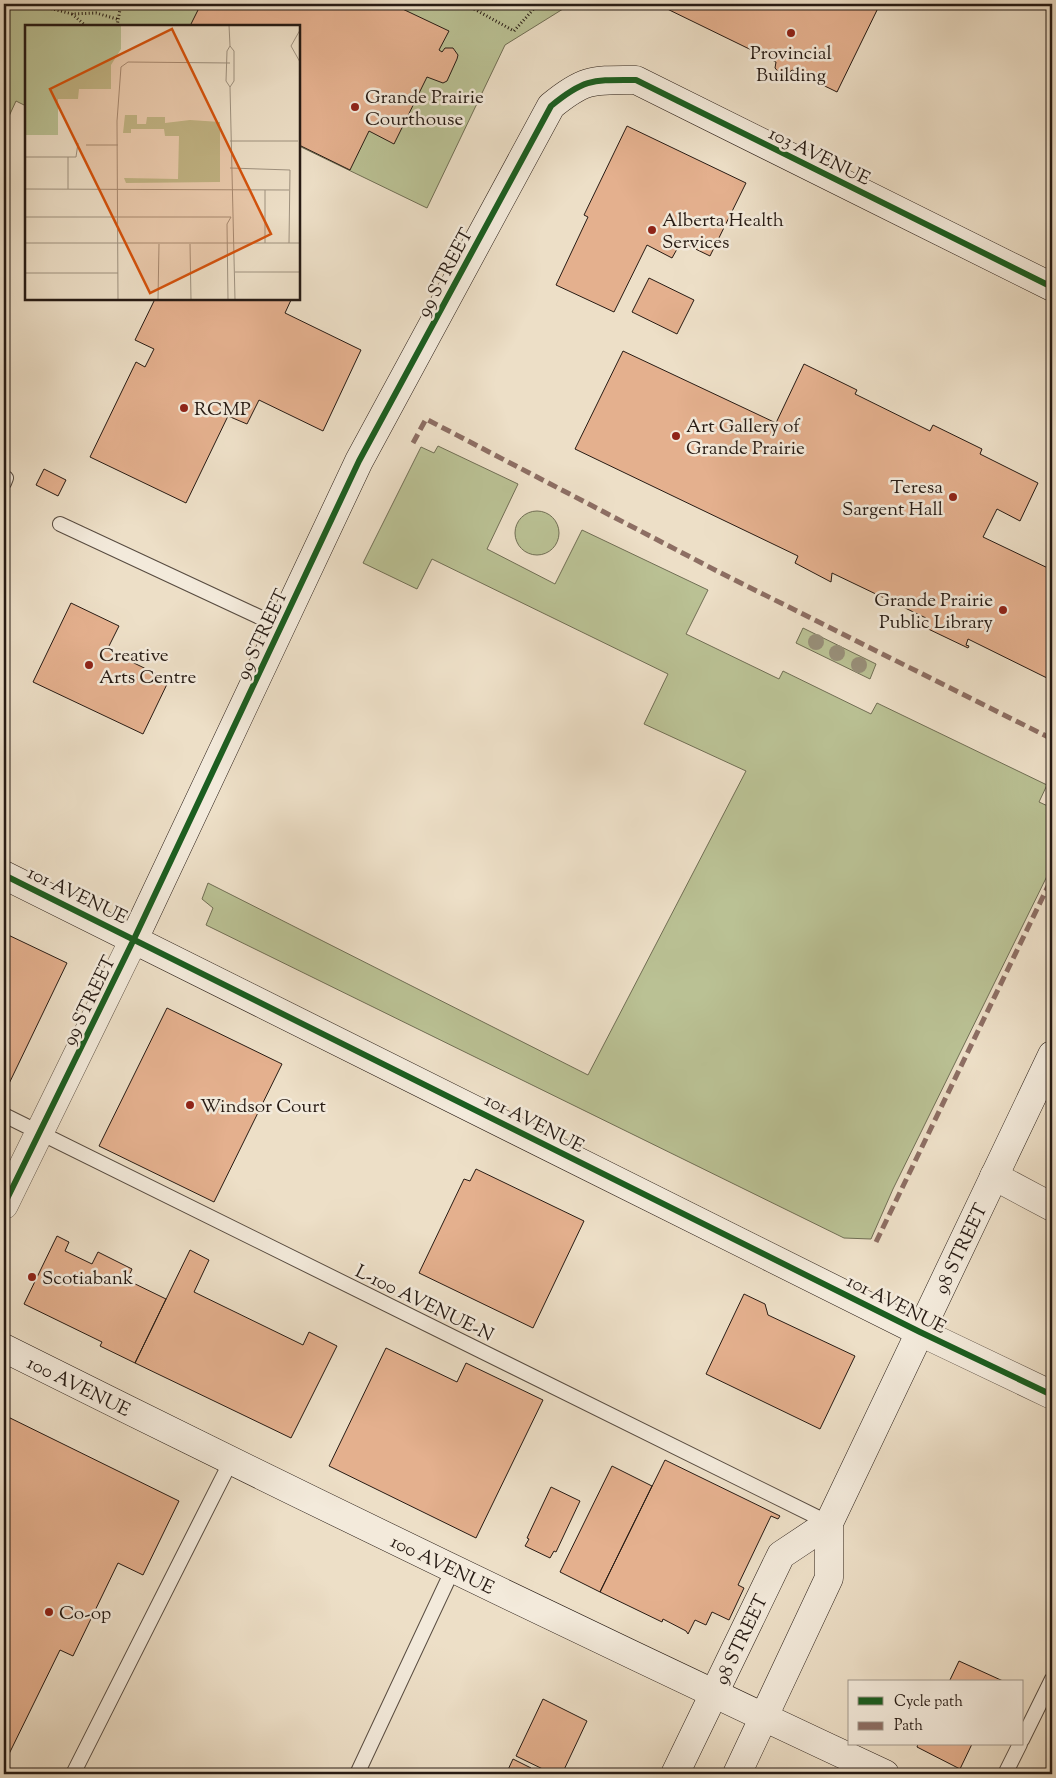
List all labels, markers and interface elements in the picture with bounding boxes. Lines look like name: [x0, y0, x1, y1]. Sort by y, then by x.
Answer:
inset map: [25, 25, 300, 300]
marker: Provincial Building: [785, 27, 797, 39]
place label: Provincial Building: [750, 41, 832, 90]
place label: Grande Prairie Courthouse: [365, 85, 484, 134]
marker: Grande Prairie Courthouse: [349, 101, 361, 113]
street label: 103 AVENUE: [764, 121, 875, 194]
place label: Alberta Health Services: [662, 208, 784, 257]
street label: 99 STREET: [411, 224, 481, 322]
marker: Alberta Health Services: [646, 224, 658, 236]
place label: RCMP: [194, 397, 251, 424]
marker: RCMP: [178, 402, 190, 414]
place label: Art Gallery of Grande Prairie: [686, 414, 805, 463]
marker: Art Gallery of Grande Prairie: [670, 430, 682, 442]
place label: Teresa Sargent Hall: [842, 475, 943, 524]
marker: Teresa Sargent Hall: [947, 491, 959, 503]
street label: 99 STREET: [231, 585, 296, 685]
place label: Grande Prairie Public Library: [874, 588, 994, 637]
marker: Grande Prairie Public Library: [997, 604, 1009, 616]
place label: Creative Arts Centre: [99, 643, 196, 692]
marker: Creative Arts Centre: [83, 659, 95, 671]
street label: 101 AVENUE: [22, 860, 132, 932]
street label: 99 STREET: [57, 952, 124, 1051]
street label: 101 AVENUE: [479, 1088, 589, 1161]
place label: Windsor Court: [200, 1094, 326, 1121]
marker: Windsor Court: [184, 1099, 196, 1111]
street label: 98 STREET: [929, 1199, 995, 1299]
street label: L-100 AVENUE-N: [350, 1259, 498, 1350]
place label: Scotiabank: [42, 1266, 134, 1293]
street label: 101 AVENUE: [841, 1269, 951, 1342]
marker: Scotiabank: [26, 1271, 38, 1283]
street label: 100 AVENUE: [22, 1351, 135, 1425]
street label: 100 AVENUE: [385, 1529, 499, 1603]
street label: 98 STREET: [709, 1590, 776, 1690]
place label: Co-op: [59, 1601, 111, 1628]
marker: Co-op: [43, 1606, 55, 1618]
legend: [848, 1680, 1024, 1746]
text: Cycle path: [894, 1692, 963, 1713]
text: Path: [894, 1716, 923, 1737]

